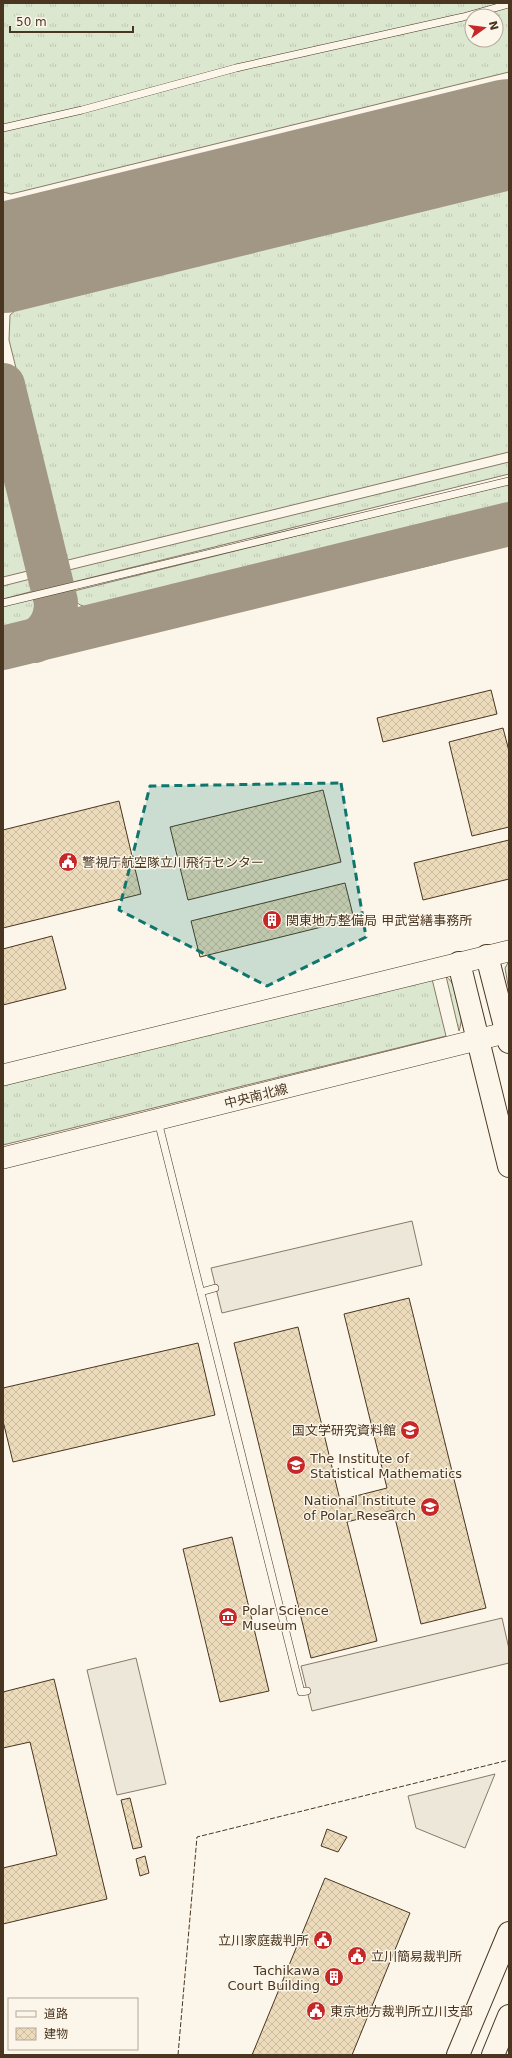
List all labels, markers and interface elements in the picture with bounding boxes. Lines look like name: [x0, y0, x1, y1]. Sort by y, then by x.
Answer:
scale bar: [10, 8, 133, 34]
north arrow: [464, 8, 504, 48]
text: 50 m: [16, 15, 47, 29]
text: N: [486, 20, 501, 32]
public building icon: 警視庁航空隊立川飛行センター: [57, 851, 79, 873]
place label: 警視庁航空隊立川飛行センター: [82, 855, 264, 870]
building icon: 関東地方整備局 甲武営繕事務所: [261, 909, 283, 931]
place label: 関東地方整備局 甲武営繕事務所: [286, 913, 472, 928]
street label: 中央南北線: [223, 1081, 289, 1111]
school or university icon: 国文学研究資料館: [399, 1419, 421, 1441]
place label: 国文学研究資料館: [292, 1423, 396, 1438]
place label: The Institute of Statistical Mathematics: [309, 1451, 462, 1481]
school or university icon: The Institute of Statistical Mathematics: [285, 1454, 307, 1476]
place label: National Institute of Polar Research: [303, 1493, 416, 1523]
school or university icon: National Institute of Polar Research: [419, 1496, 441, 1518]
place label: Polar Science Museum: [242, 1603, 329, 1633]
museum icon: Polar Science Museum: [217, 1606, 239, 1628]
public building icon: 立川家庭裁判所: [312, 1929, 334, 1951]
place label: 立川家庭裁判所: [218, 1933, 309, 1948]
public building icon: 立川簡易裁判所: [346, 1945, 368, 1967]
place label: 立川簡易裁判所: [371, 1949, 462, 1964]
place label: Tachikawa Court Building: [227, 1963, 320, 1993]
building icon: Tachikawa Court Building: [323, 1966, 345, 1988]
legend: [8, 1998, 138, 2050]
public building icon: 東京地方裁判所立川支部: [305, 2000, 327, 2022]
place label: 東京地方裁判所立川支部: [330, 2004, 473, 2019]
text: 道路: [44, 2007, 68, 2021]
text: 建物: [44, 2027, 68, 2041]

